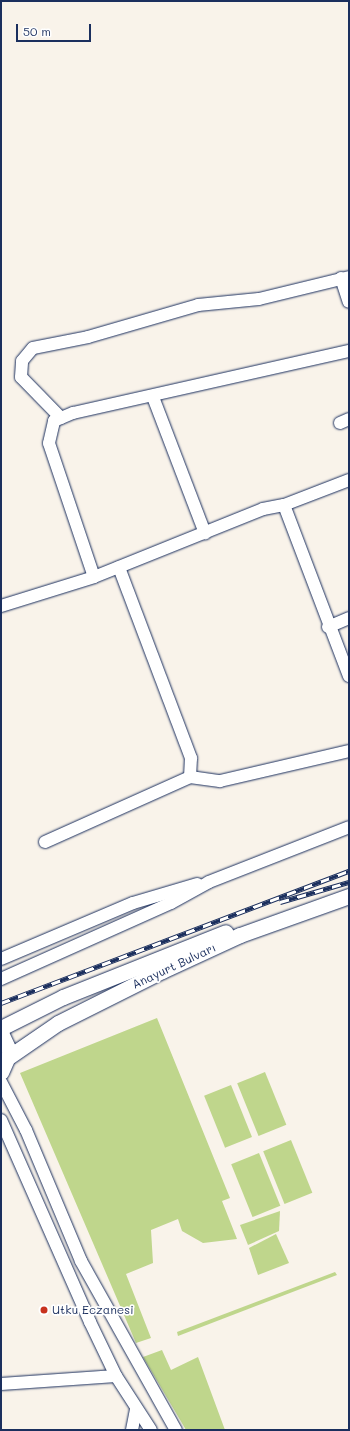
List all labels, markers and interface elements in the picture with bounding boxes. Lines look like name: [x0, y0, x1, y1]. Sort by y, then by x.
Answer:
scale bar: [18, 16, 93, 42]
text: 50 m: [23, 23, 51, 39]
street label: Anayurt Bulvarı: [130, 940, 218, 992]
place label: Utku Eczanesi: [52, 1303, 134, 1317]
marker: Utku Eczanesi: [39, 1305, 49, 1315]

